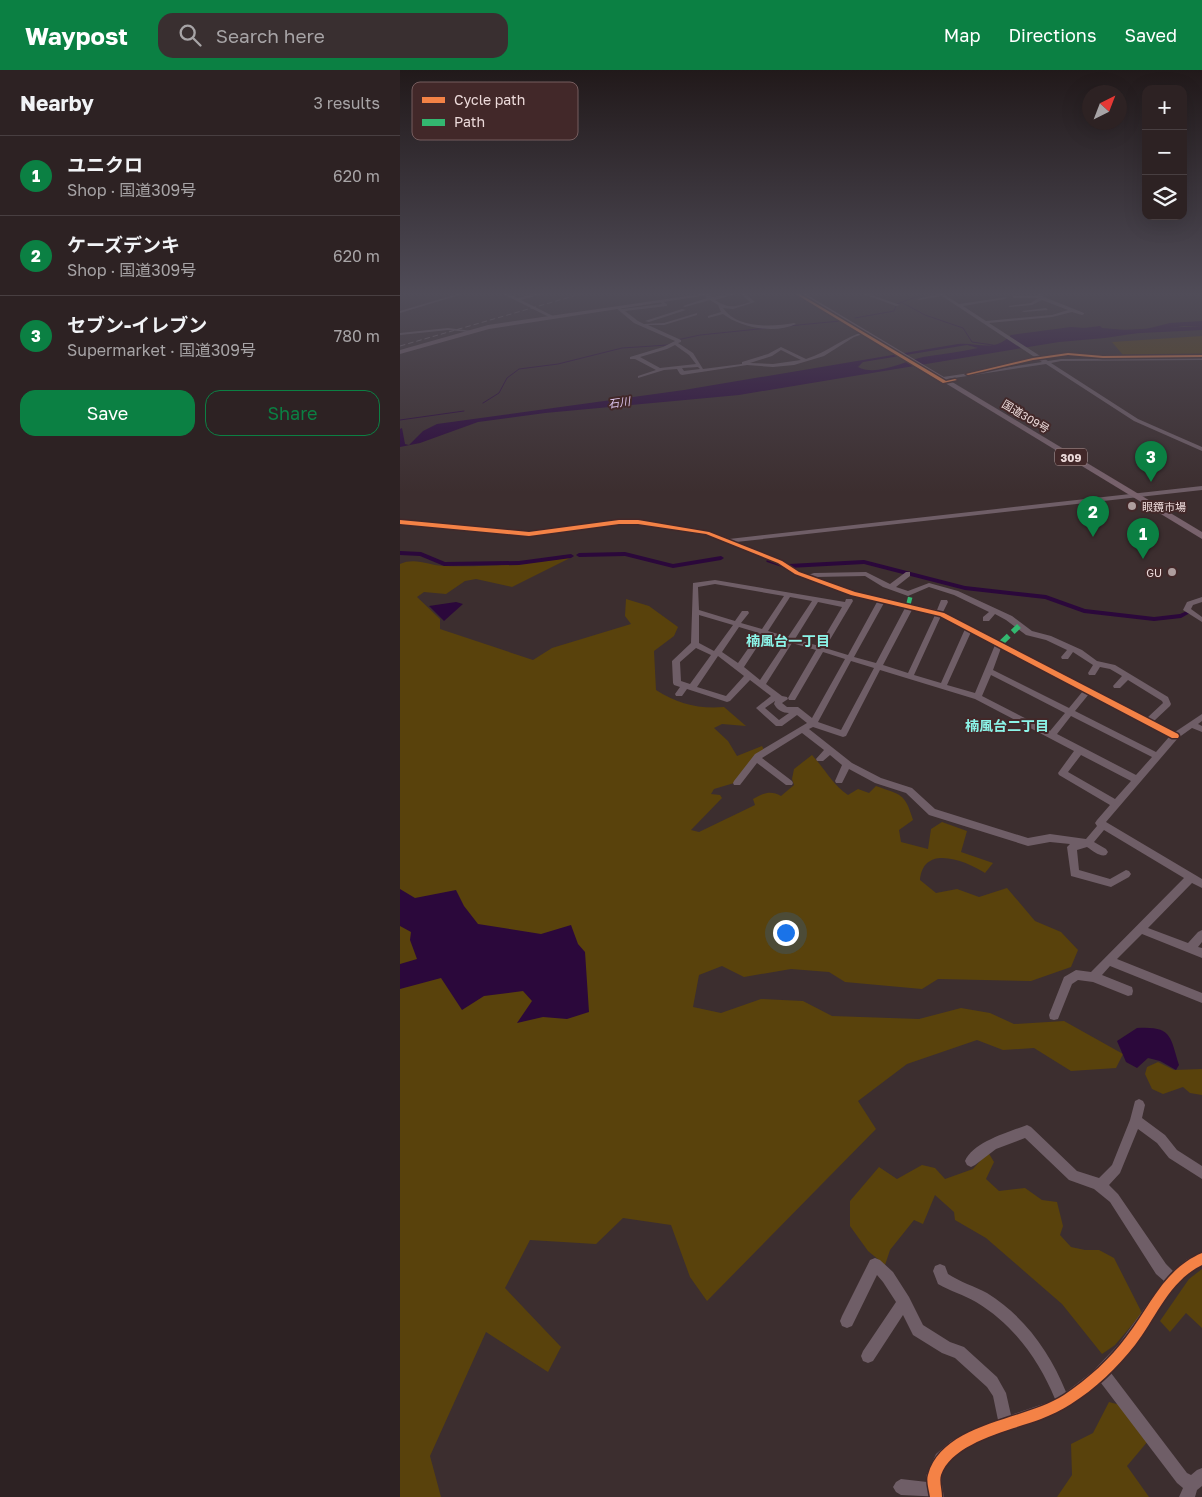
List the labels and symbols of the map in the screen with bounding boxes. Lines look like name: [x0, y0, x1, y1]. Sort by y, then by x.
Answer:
legend: [412, 82, 578, 140]
north arrow: [1082, 85, 1127, 130]
text: Cycle path: [454, 91, 525, 108]
text: Path: [454, 113, 485, 130]
water label: 石川: [607, 394, 632, 410]
street label: 国道309号: [1000, 397, 1052, 435]
pin: 3: [1135, 441, 1167, 482]
road number: 309: [1055, 448, 1087, 466]
pin: 2: [1077, 496, 1109, 537]
marker: 眼鏡市場: [1126, 500, 1138, 512]
place label: 眼鏡市場: [1142, 500, 1186, 513]
pin: 1: [1127, 518, 1159, 559]
place label: GU: [1146, 566, 1162, 579]
marker: GU: [1166, 566, 1178, 578]
district label: 楠風台一丁目: [746, 632, 830, 649]
district label: 楠風台二丁目: [965, 717, 1049, 734]
your location: [773, 920, 799, 946]

